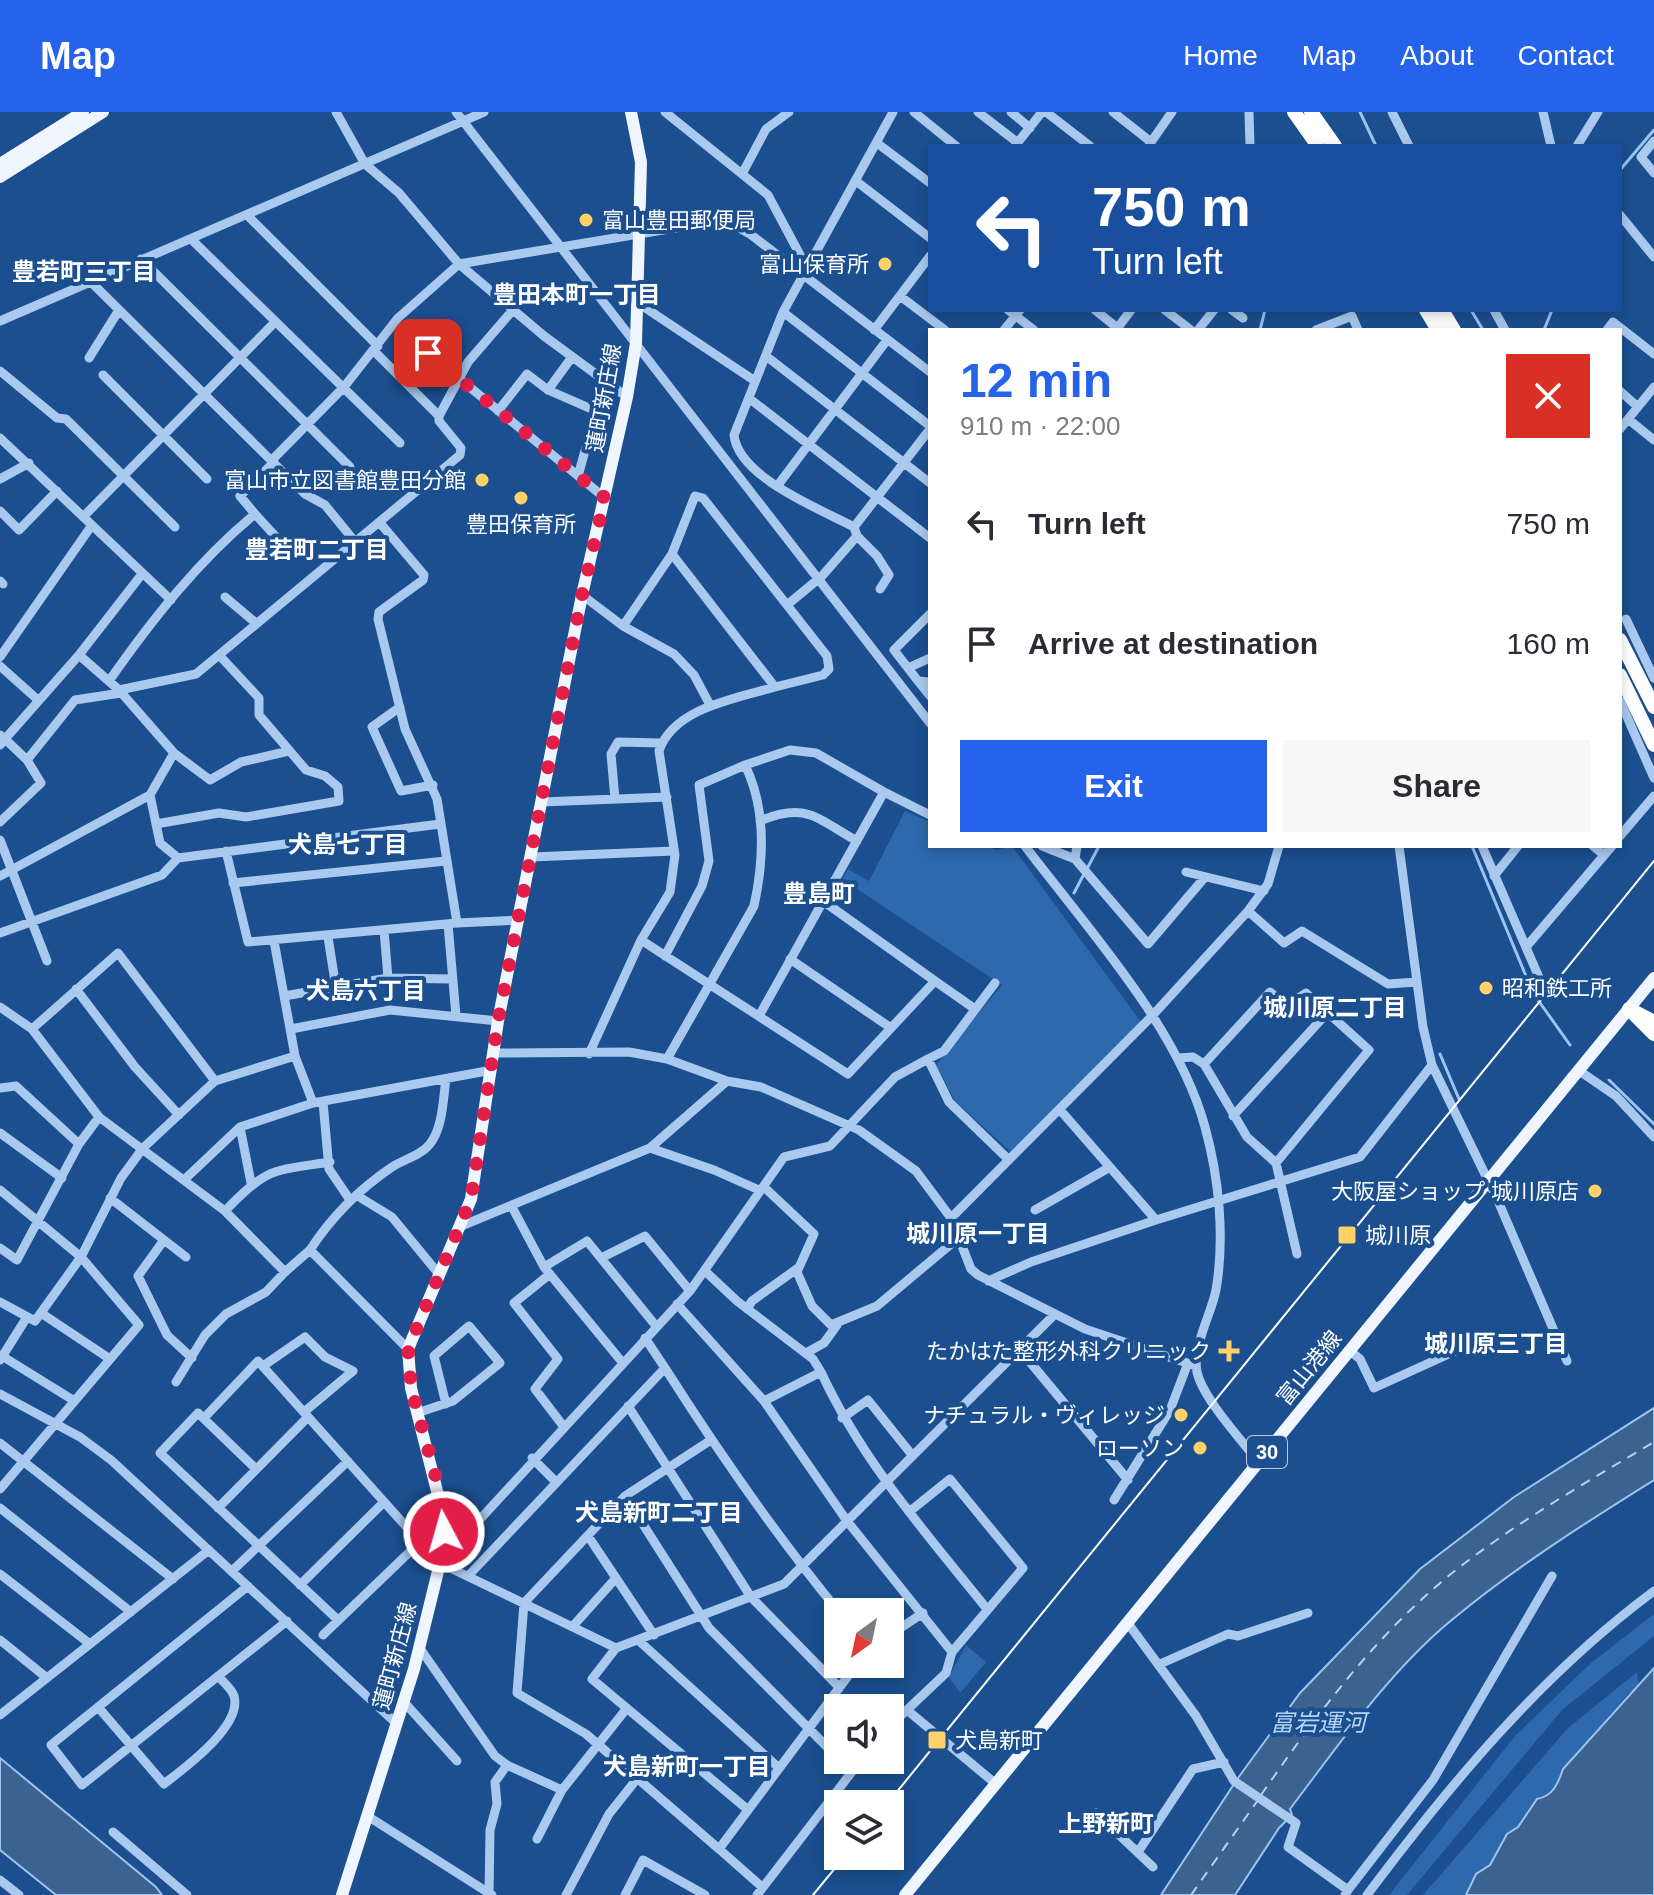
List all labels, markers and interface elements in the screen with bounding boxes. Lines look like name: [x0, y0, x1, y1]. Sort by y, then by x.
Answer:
text: Map: [40, 35, 116, 77]
text: Home: [1183, 40, 1258, 71]
text: Map: [1302, 40, 1356, 71]
text: About: [1400, 40, 1474, 71]
text: Contact: [1518, 40, 1614, 71]
text: 750 m: [1092, 175, 1251, 238]
icon: left: [960, 176, 1064, 280]
place label: 富山豊田郵便局: [602, 208, 756, 233]
marker: 富山豊田郵便局: [577, 211, 595, 229]
text: Turn left: [1092, 241, 1223, 282]
place label: 富山保育所: [759, 252, 869, 277]
marker: 富山保育所: [876, 255, 894, 273]
district label: 豊若町三丁目: [12, 258, 156, 285]
district label: 豊田本町一丁目: [493, 281, 661, 308]
pin: [394, 319, 462, 387]
icon: arrive: [406, 331, 450, 375]
street label: 蓮町新庄線: [582, 342, 626, 454]
text: 12 min: [960, 354, 1112, 407]
button: close: [1506, 354, 1590, 438]
text: 910 m · 22:00: [960, 411, 1120, 441]
place label: 富山市立図書館豊田分館: [224, 468, 466, 493]
marker: 富山市立図書館豊田分館: [473, 471, 491, 489]
marker: 豊田保育所: [512, 489, 530, 507]
icon: left: [960, 502, 1004, 546]
text: Turn left: [1028, 507, 1146, 540]
text: 750 m: [1507, 507, 1590, 540]
place label: 豊田保育所: [466, 512, 576, 537]
district label: 豊若町二丁目: [245, 536, 389, 563]
icon: arrive: [960, 622, 1004, 666]
text: Arrive at destination: [1028, 627, 1318, 660]
text: 160 m: [1507, 627, 1590, 660]
button: Exit: [960, 740, 1267, 832]
button: Share: [1283, 740, 1590, 832]
district label: 犬島七丁目: [288, 831, 408, 858]
district label: 豊島町: [783, 880, 855, 907]
place label: 昭和鉄工所: [1502, 976, 1612, 1001]
district label: 犬島六丁目: [306, 977, 426, 1004]
marker: 昭和鉄工所: [1477, 979, 1495, 997]
district label: 城川原二丁目: [1263, 994, 1407, 1021]
place label: 大阪屋ショップ 城川原店: [1331, 1179, 1579, 1204]
marker: 大阪屋ショップ 城川原店: [1586, 1182, 1604, 1200]
district label: 城川原一丁目: [906, 1220, 1050, 1247]
place label: 城川原: [1365, 1223, 1431, 1248]
marker: 城川原: [1336, 1224, 1358, 1246]
street label: 富山港線: [1272, 1326, 1346, 1410]
district label: 城川原三丁目: [1424, 1330, 1568, 1357]
place label: たかはた整形外科クリニック: [926, 1339, 1211, 1364]
marker: たかはた整形外科クリニック: [1218, 1340, 1240, 1362]
place label: ナチュラル・ヴィレッジ: [923, 1403, 1165, 1428]
marker: ナチュラル・ヴィレッジ: [1172, 1406, 1190, 1424]
place label: ローソン: [1096, 1436, 1184, 1461]
road number: 30: [1247, 1436, 1287, 1468]
marker: ローソン: [1191, 1439, 1209, 1457]
position arrow: [402, 1490, 486, 1574]
district label: 犬島新町二丁目: [575, 1499, 743, 1526]
north arrow: [824, 1598, 904, 1678]
map controls: [824, 1598, 904, 1870]
street label: 蓮町新庄線: [369, 1600, 421, 1712]
button: sound: [824, 1694, 904, 1774]
water label: 富岩運河: [1270, 1709, 1370, 1736]
place label: 犬島新町: [955, 1728, 1043, 1753]
marker: 犬島新町: [926, 1729, 948, 1751]
district label: 犬島新町一丁目: [603, 1753, 771, 1780]
button: layers: [824, 1790, 904, 1870]
district label: 上野新町: [1058, 1810, 1154, 1837]

